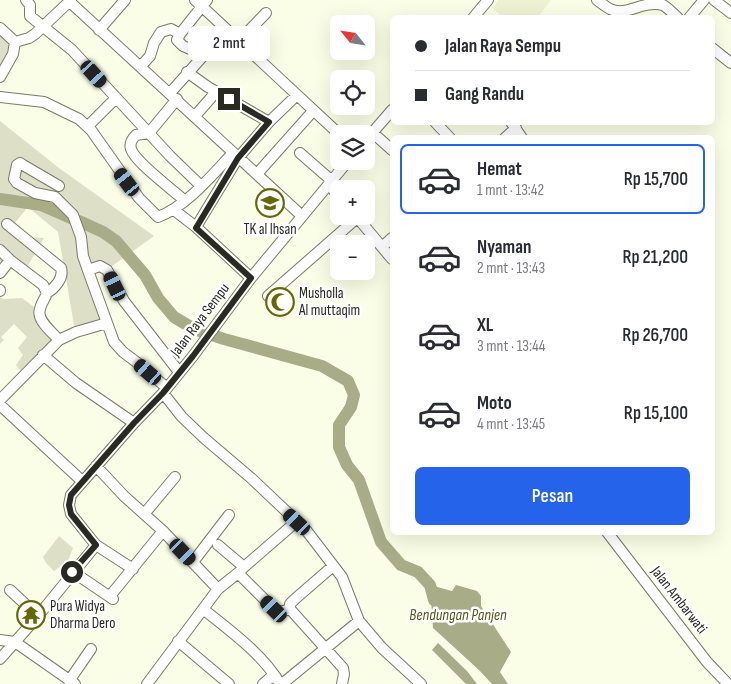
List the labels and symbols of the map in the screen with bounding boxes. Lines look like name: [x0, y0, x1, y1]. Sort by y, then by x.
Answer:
north arrow: [330, 15, 375, 60]
callout: 2 mnt: [188, 27, 270, 62]
car: [78, 58, 109, 90]
route end: [218, 88, 240, 110]
car: [111, 166, 142, 198]
school or university icon: TK al Ihsan: [255, 188, 285, 218]
place label: TK al Ihsan: [243, 220, 297, 239]
car: [101, 269, 128, 303]
street label: Jalan Raya Sempu: [166, 280, 234, 361]
place label: Musholla Al muttaqim: [298, 284, 360, 320]
mosque icon: Musholla Al muttaqim: [265, 287, 295, 317]
car: [131, 356, 164, 388]
car: [280, 506, 313, 538]
car: [167, 536, 198, 568]
route start: [61, 561, 83, 583]
street label: Jalan Ambarwati: [646, 562, 711, 638]
car: [258, 593, 289, 625]
place label: Pura Widya Dharma Dero: [50, 597, 115, 633]
temple icon: Pura Widya Dharma Dero: [16, 600, 46, 630]
water label: Bendungan Panjen: [409, 606, 507, 625]

